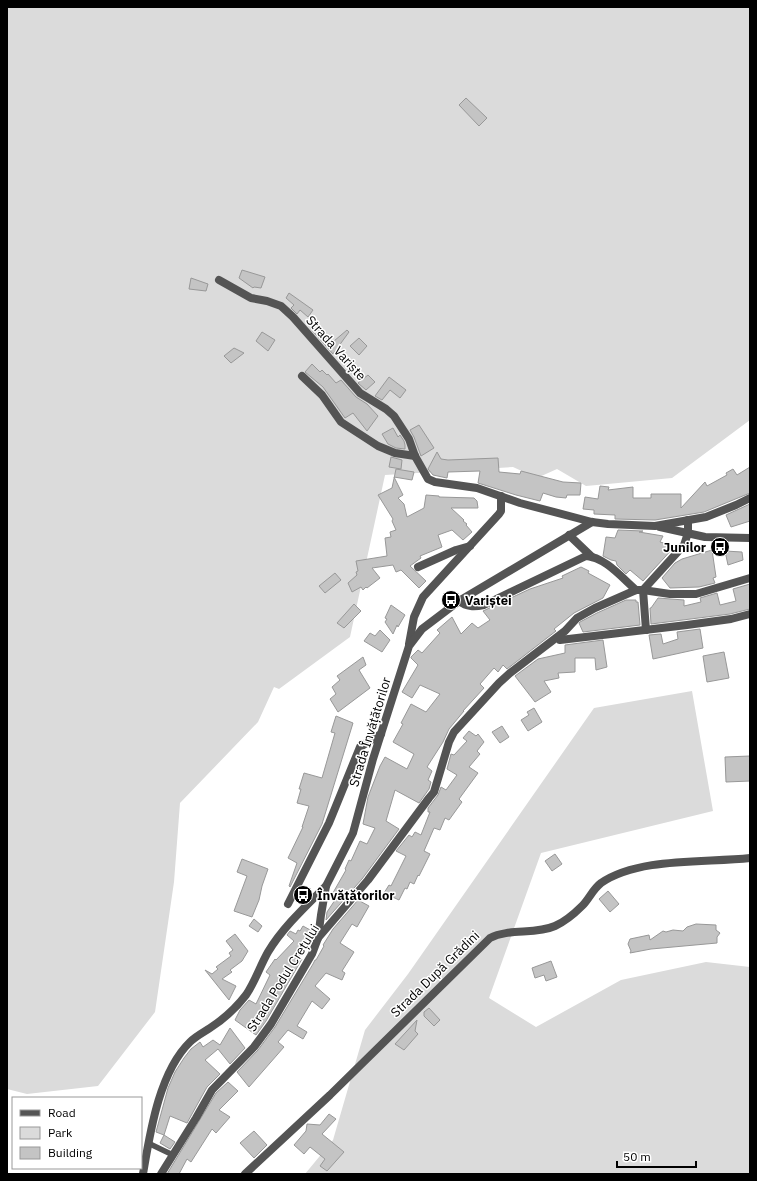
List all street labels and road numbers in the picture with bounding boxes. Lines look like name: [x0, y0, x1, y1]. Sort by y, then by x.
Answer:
street label: Strada Variște: [302, 312, 370, 384]
street label: Strada Învățătorilor: [345, 675, 395, 789]
street label: Strada Podul Crețului: [243, 921, 323, 1035]
street label: Strada După Grădini: [387, 927, 483, 1021]

